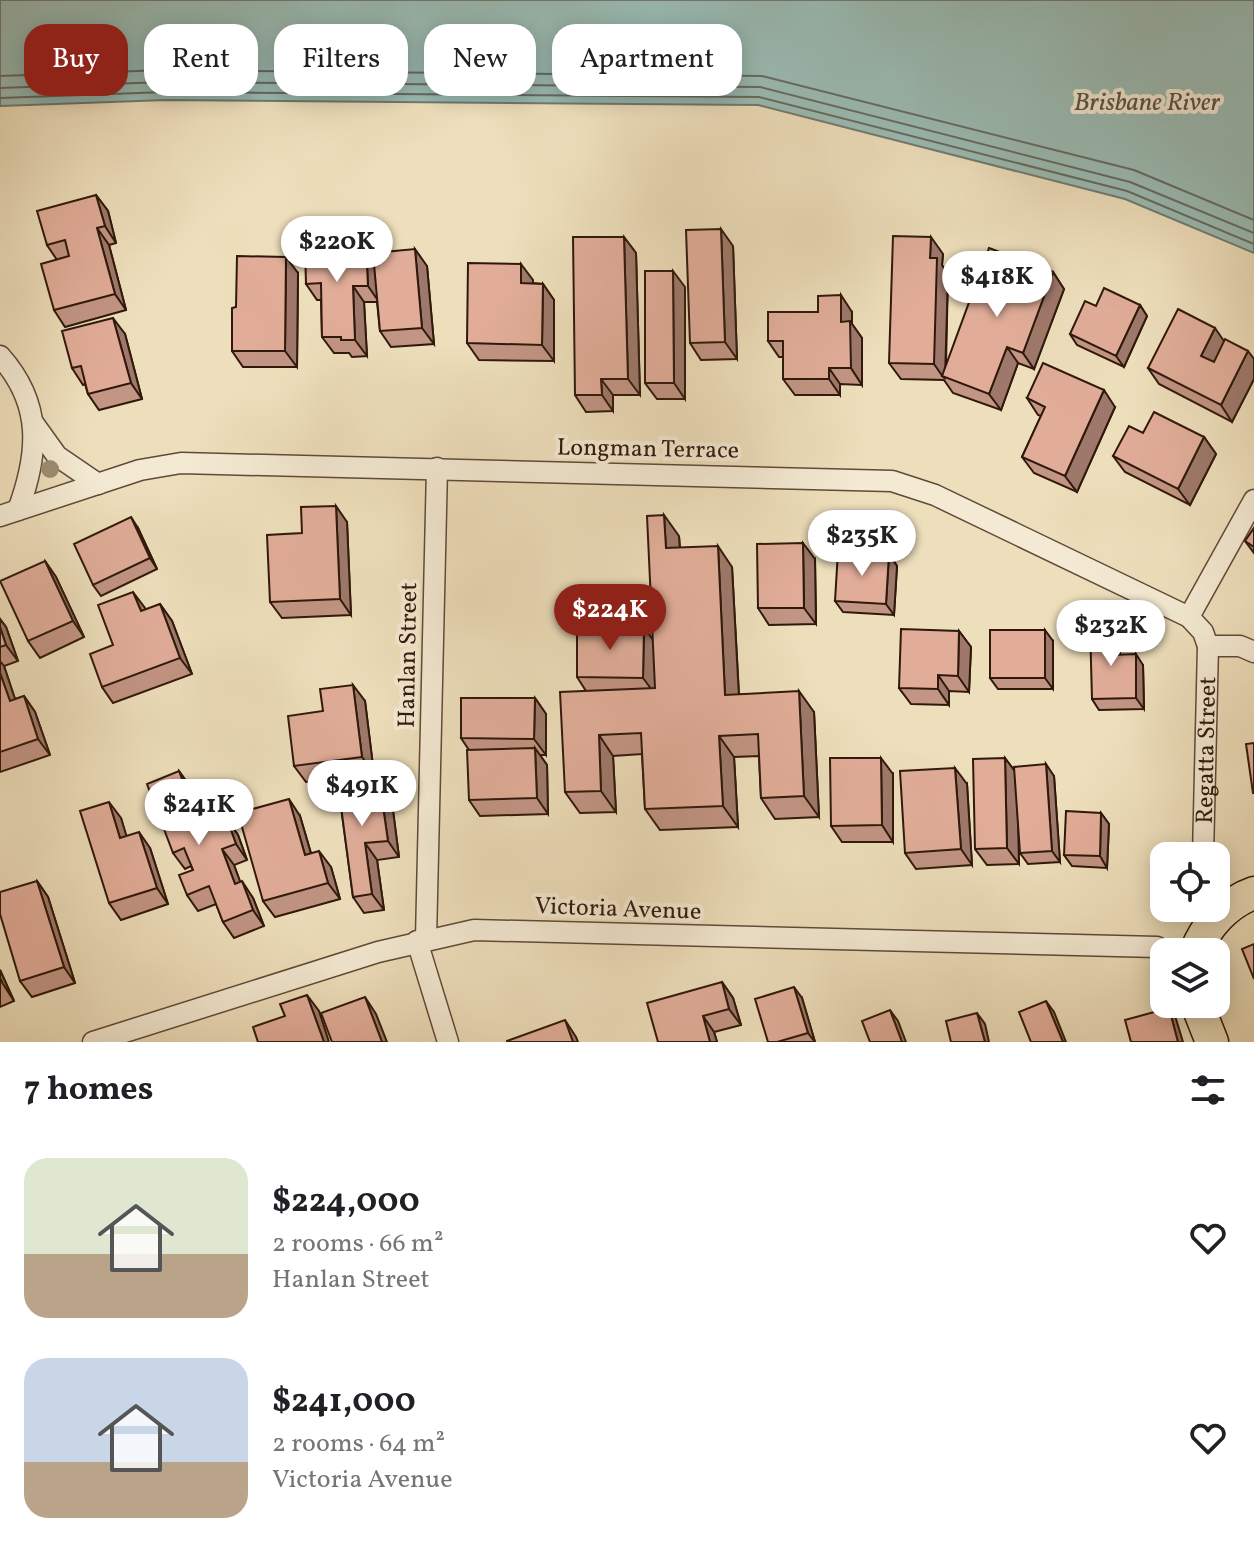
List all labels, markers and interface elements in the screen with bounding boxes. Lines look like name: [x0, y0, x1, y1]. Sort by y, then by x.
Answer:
chip: Buy: [24, 24, 128, 96]
chip: Rent: [144, 24, 258, 96]
chip: Filters: [274, 24, 408, 96]
chip: New: [424, 24, 536, 96]
chip: Apartment: [552, 24, 742, 96]
water label: Brisbane River: [1074, 85, 1221, 121]
pin: $220K: [281, 216, 393, 284]
text: $220K: [299, 224, 375, 260]
pin: $418K: [941, 251, 1053, 319]
text: $418K: [960, 259, 1034, 295]
street label: Longman Terrace: [557, 431, 739, 469]
pin: $235K: [806, 510, 918, 578]
text: $235K: [826, 518, 898, 554]
street label: Hanlan Street: [391, 582, 427, 728]
pin: $224K: [554, 584, 666, 652]
text: $224K: [572, 592, 648, 628]
pin: $232K: [1055, 600, 1167, 668]
text: $232K: [1074, 608, 1148, 644]
street label: Regatta Street: [1189, 676, 1226, 824]
pin: $491K: [306, 760, 418, 828]
text: $491K: [325, 768, 399, 804]
pin: $241K: [143, 779, 255, 847]
text: $241K: [163, 787, 235, 823]
map controls: [1150, 842, 1230, 1018]
button: locate: [1150, 842, 1230, 922]
street label: Victoria Avenue: [534, 890, 702, 930]
button: layers: [1150, 938, 1230, 1018]
text: 7 homes: [24, 1067, 153, 1114]
icon: filters: [1186, 1068, 1230, 1112]
text: $224,000: [272, 1179, 420, 1226]
icon: home: [88, 1190, 184, 1286]
icon: heart: [1186, 1216, 1230, 1260]
text: 2 rooms · 66 m²: [272, 1226, 444, 1262]
text: Hanlan Street: [272, 1262, 430, 1298]
text: $241,000: [272, 1379, 416, 1426]
icon: home: [88, 1390, 184, 1486]
icon: heart: [1186, 1416, 1230, 1460]
text: 2 rooms · 64 m²: [272, 1426, 445, 1462]
text: Victoria Avenue: [272, 1462, 453, 1498]

